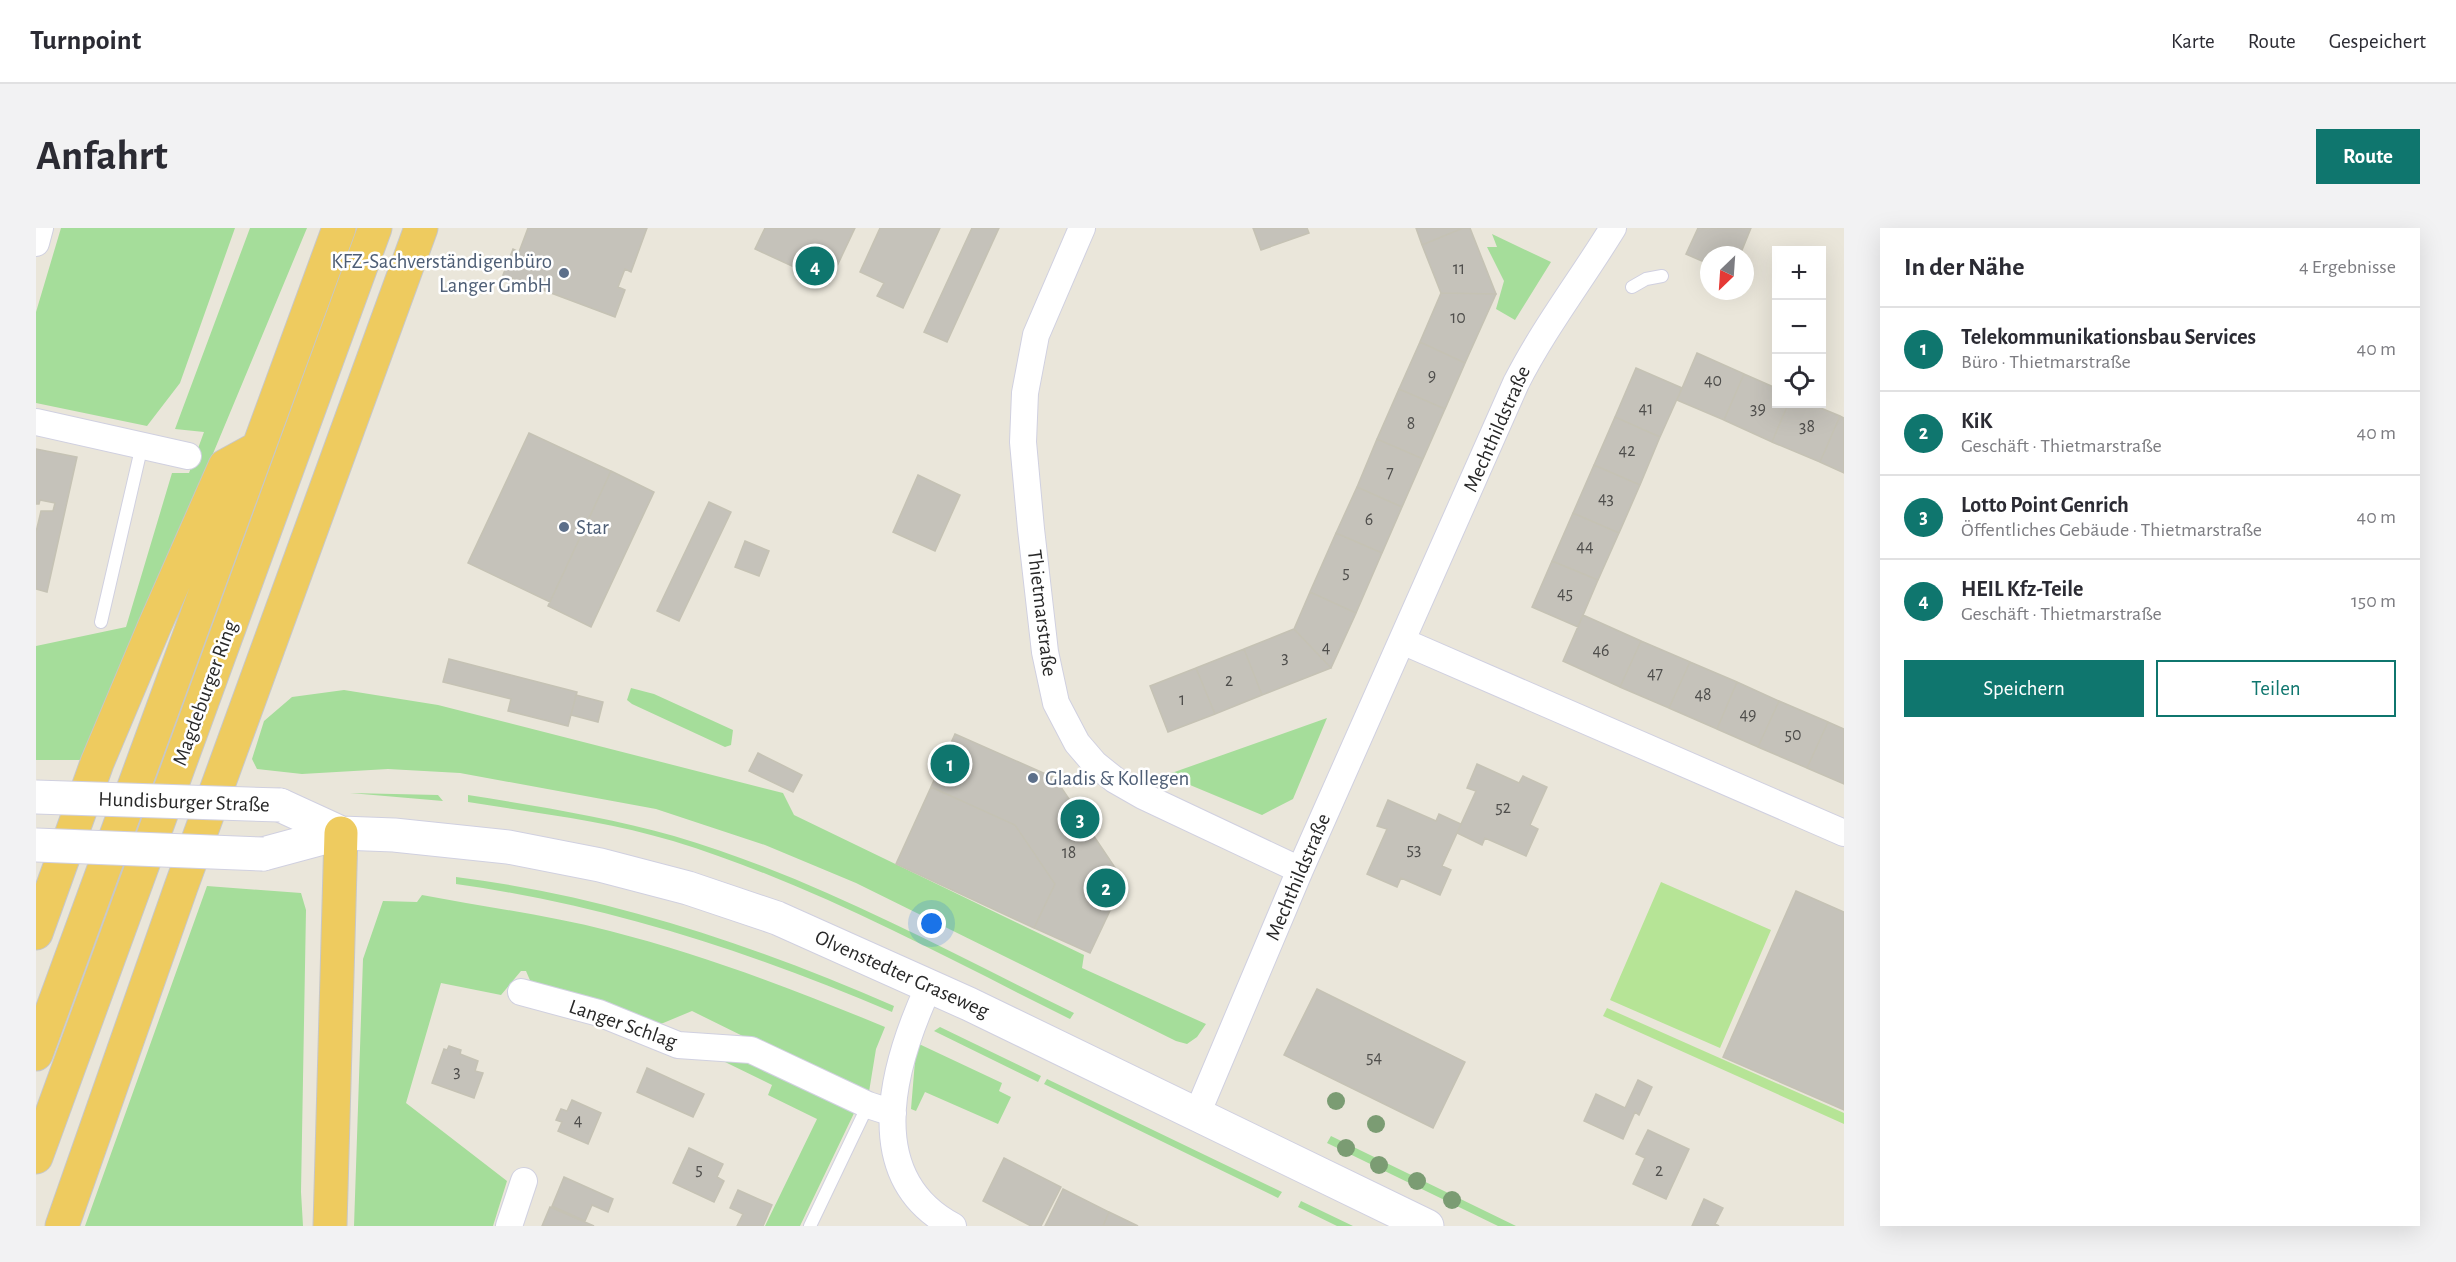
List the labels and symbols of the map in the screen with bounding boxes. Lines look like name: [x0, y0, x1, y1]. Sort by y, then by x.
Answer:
pin: 4: [796, 243, 834, 288]
north arrow: [1700, 246, 1754, 300]
place label: KFZ-Sachverständigenbüro Langer GmbH: [331, 251, 552, 296]
house number: 11: [1453, 260, 1465, 278]
marker: KFZ-Sachverständigenbüro Langer GmbH: [557, 266, 571, 280]
house number: 10: [1450, 309, 1466, 327]
street label: Mechthildstraße: [1460, 363, 1534, 495]
house number: 9: [1428, 367, 1436, 385]
house number: 40: [1704, 372, 1722, 390]
house number: 41: [1639, 400, 1653, 418]
house number: 39: [1750, 400, 1766, 418]
house number: 8: [1407, 415, 1415, 433]
house number: 38: [1799, 418, 1815, 436]
house number: 42: [1619, 442, 1635, 460]
house number: 7: [1386, 464, 1394, 482]
house number: 43: [1598, 490, 1614, 508]
house number: 6: [1365, 511, 1373, 529]
place label: Star: [576, 517, 609, 538]
marker: Star: [557, 520, 571, 534]
house number: 44: [1576, 538, 1594, 556]
street label: Thietmarstraße: [1024, 548, 1060, 678]
house number: 5: [1342, 564, 1350, 582]
house number: 45: [1557, 585, 1573, 603]
street label: Magdeburger Ring: [169, 617, 241, 768]
house number: 4: [1322, 639, 1331, 657]
house number: 46: [1592, 642, 1610, 660]
house number: 3: [1281, 649, 1289, 667]
house number: 47: [1647, 665, 1663, 683]
house number: 2: [1225, 672, 1233, 690]
house number: 48: [1694, 686, 1712, 704]
house number: 1: [1179, 691, 1185, 709]
house number: 49: [1739, 706, 1757, 724]
house number: 50: [1784, 726, 1802, 744]
pin: 1: [930, 742, 970, 786]
place label: Gladis & Kollegen: [1045, 768, 1189, 789]
marker: Gladis & Kollegen: [1026, 771, 1040, 785]
street label: Hundisburger Straße: [98, 789, 270, 815]
pin: 3: [1060, 796, 1100, 842]
house number: 52: [1495, 799, 1511, 817]
street label: Mechthildstraße: [1262, 810, 1334, 944]
house number: 53: [1407, 841, 1421, 859]
house number: 18: [1062, 844, 1076, 862]
pin: 2: [1086, 866, 1126, 910]
your location: [917, 909, 946, 938]
street label: Olvenstedter Graseweg: [812, 926, 993, 1022]
street label: Langer Schlag: [566, 996, 680, 1053]
house number: 54: [1366, 1049, 1382, 1067]
house number: 3: [453, 1063, 461, 1081]
house number: 4: [574, 1112, 583, 1130]
house number: 5: [695, 1161, 703, 1179]
house number: 2: [1655, 1162, 1663, 1180]

